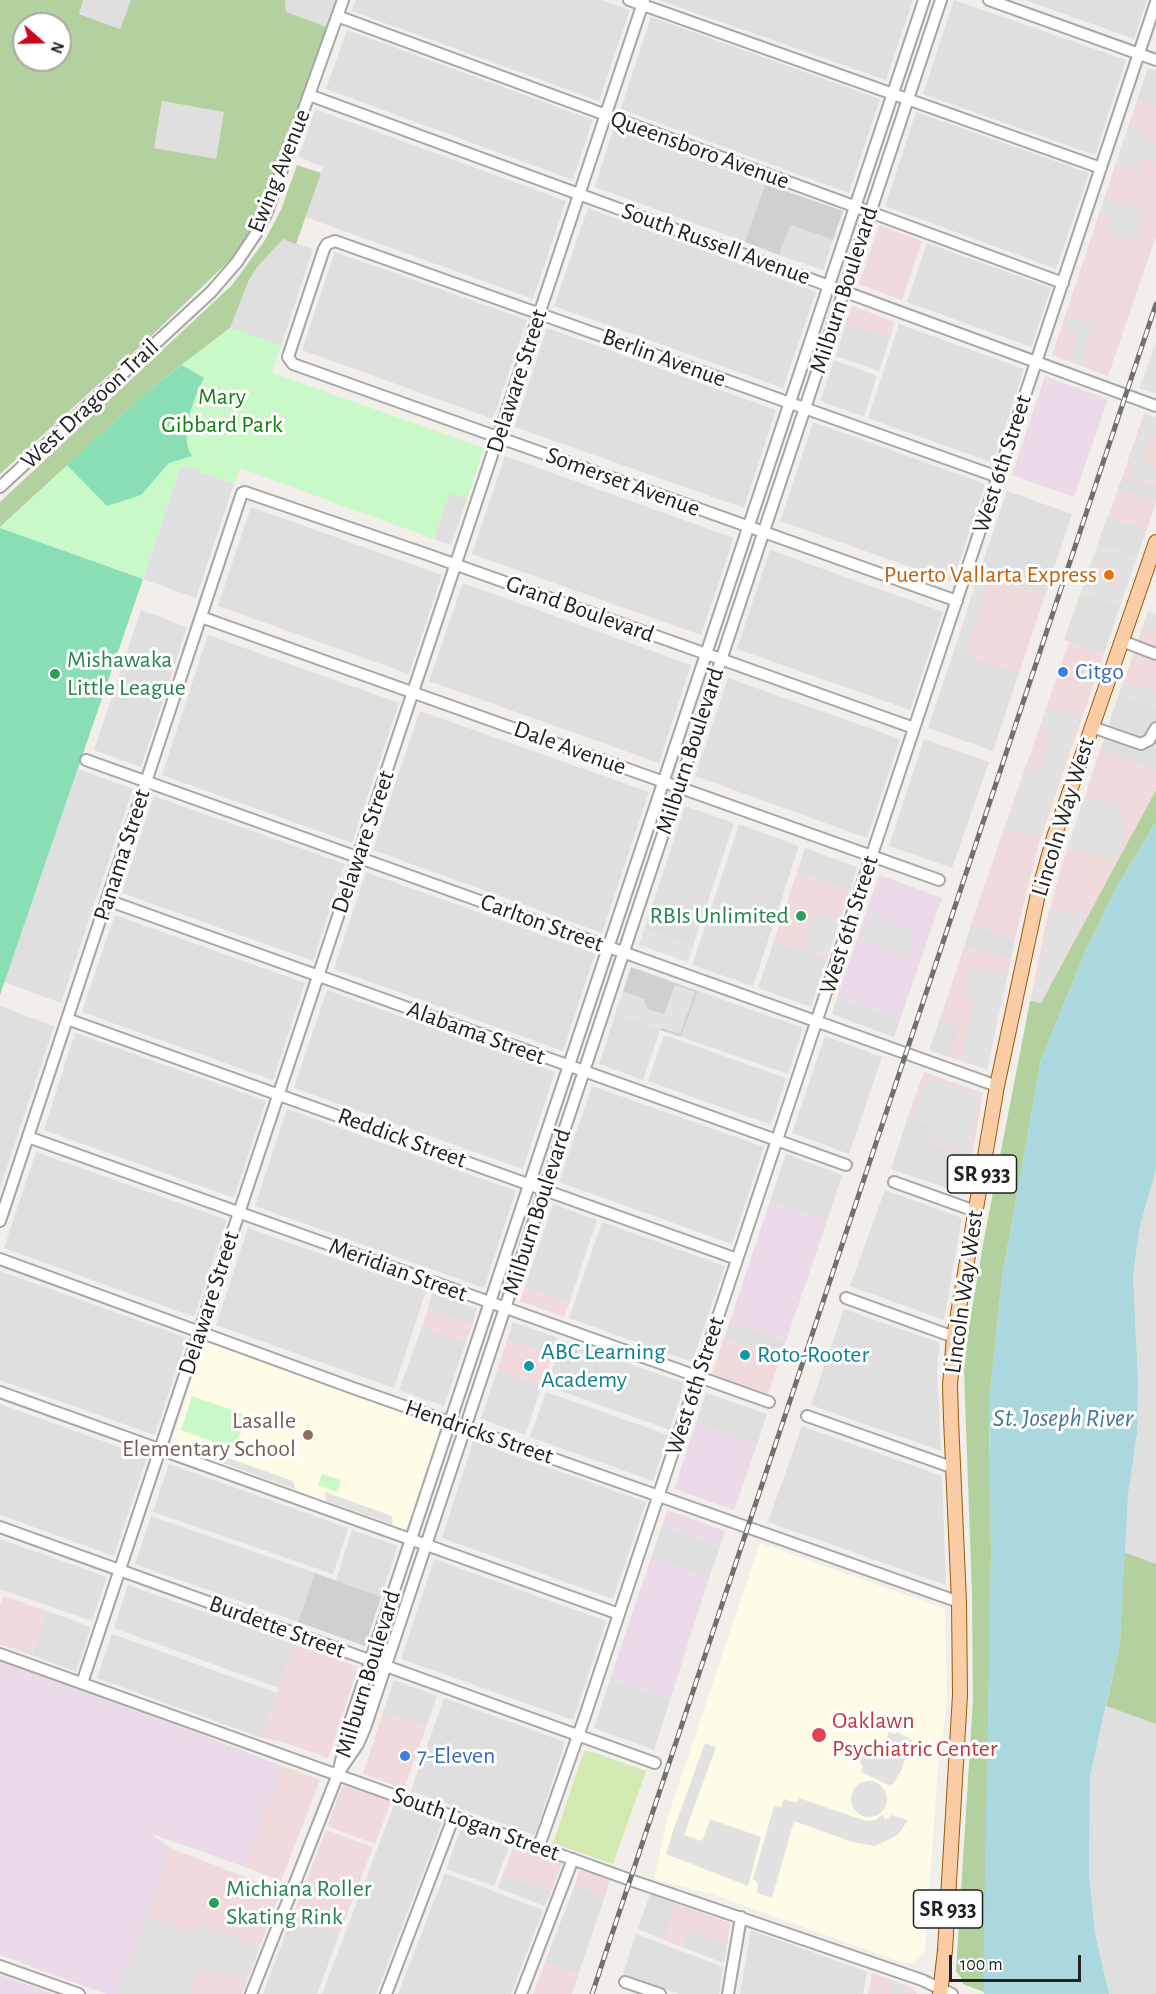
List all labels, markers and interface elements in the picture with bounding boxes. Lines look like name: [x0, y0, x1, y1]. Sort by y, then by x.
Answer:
north arrow: [12, 12, 72, 72]
text: N: [48, 40, 66, 55]
street label: Queensboro Avenue: [607, 104, 793, 196]
street label: Ewing Avenue: [241, 105, 317, 237]
street label: South Russell Avenue: [618, 196, 814, 292]
street label: Milburn Boulevard: [803, 203, 885, 377]
street label: Delaware Street: [480, 306, 554, 456]
street label: Berlin Avenue: [598, 322, 730, 394]
street label: West Dragoon Trail: [15, 333, 165, 475]
park label: Mary Gibbard Park: [161, 383, 283, 439]
street label: West 6th Street: [966, 391, 1038, 537]
street label: Somerset Avenue: [542, 441, 704, 523]
place label: Puerto Vallarta Express: [884, 561, 1097, 589]
marker: Puerto Vallarta Express: [1102, 568, 1116, 582]
street label: Grand Boulevard: [502, 569, 658, 649]
place label: Mishawaka Little League: [67, 646, 186, 702]
place label: Citgo: [1075, 658, 1124, 686]
street label: Milburn Boulevard: [649, 664, 731, 838]
marker: Citgo: [1056, 665, 1070, 679]
marker: Mishawaka Little League: [48, 667, 62, 681]
street label: Dale Avenue: [510, 714, 630, 782]
street label: Lincoln Way West: [1025, 734, 1101, 900]
street label: Delaware Street: [325, 767, 401, 917]
street label: Panama Street: [87, 786, 157, 924]
street label: West 6th Street: [813, 852, 885, 998]
street label: Carlton Street: [477, 887, 607, 959]
place label: RBIs Unlimited: [650, 902, 789, 930]
marker: RBIs Unlimited: [794, 909, 808, 923]
street label: Alabama Street: [403, 995, 549, 1071]
street label: Reddick Street: [334, 1101, 470, 1175]
street label: Milburn Boulevard: [496, 1125, 578, 1299]
road number: SR 933: [948, 1155, 1016, 1193]
street label: Lincoln Way West: [938, 1209, 990, 1375]
street label: Delaware Street: [172, 1228, 246, 1378]
street label: Meridian Street: [325, 1232, 471, 1308]
street label: West 6th Street: [659, 1313, 731, 1459]
place label: ABC Learning Academy: [541, 1338, 666, 1394]
place label: Roto-Rooter: [757, 1341, 869, 1369]
marker: Roto-Rooter: [738, 1348, 752, 1362]
marker: ABC Learning Academy: [522, 1359, 536, 1373]
street label: Hendricks Street: [401, 1393, 557, 1471]
water label: St. Joseph River: [993, 1402, 1133, 1434]
place label: Lasalle Elementary School: [122, 1407, 296, 1463]
marker: Lasalle Elementary School: [301, 1428, 315, 1442]
street label: Milburn Boulevard: [329, 1587, 407, 1761]
street label: Burdette Street: [205, 1589, 349, 1665]
place label: Oaklawn Psychiatric Center: [832, 1707, 998, 1763]
marker: Oaklawn Psychiatric Center: [810, 1726, 828, 1744]
place label: 7-Eleven: [417, 1742, 495, 1770]
marker: 7-Eleven: [398, 1749, 412, 1763]
street label: South Logan Street: [389, 1780, 563, 1868]
place label: Michiana Roller Skating Rink: [226, 1875, 371, 1931]
road number: SR 933: [914, 1890, 982, 1928]
marker: Michiana Roller Skating Rink: [207, 1896, 221, 1910]
scale bar: [952, 1943, 1084, 1981]
text: 100 m: [960, 1956, 1003, 1974]

